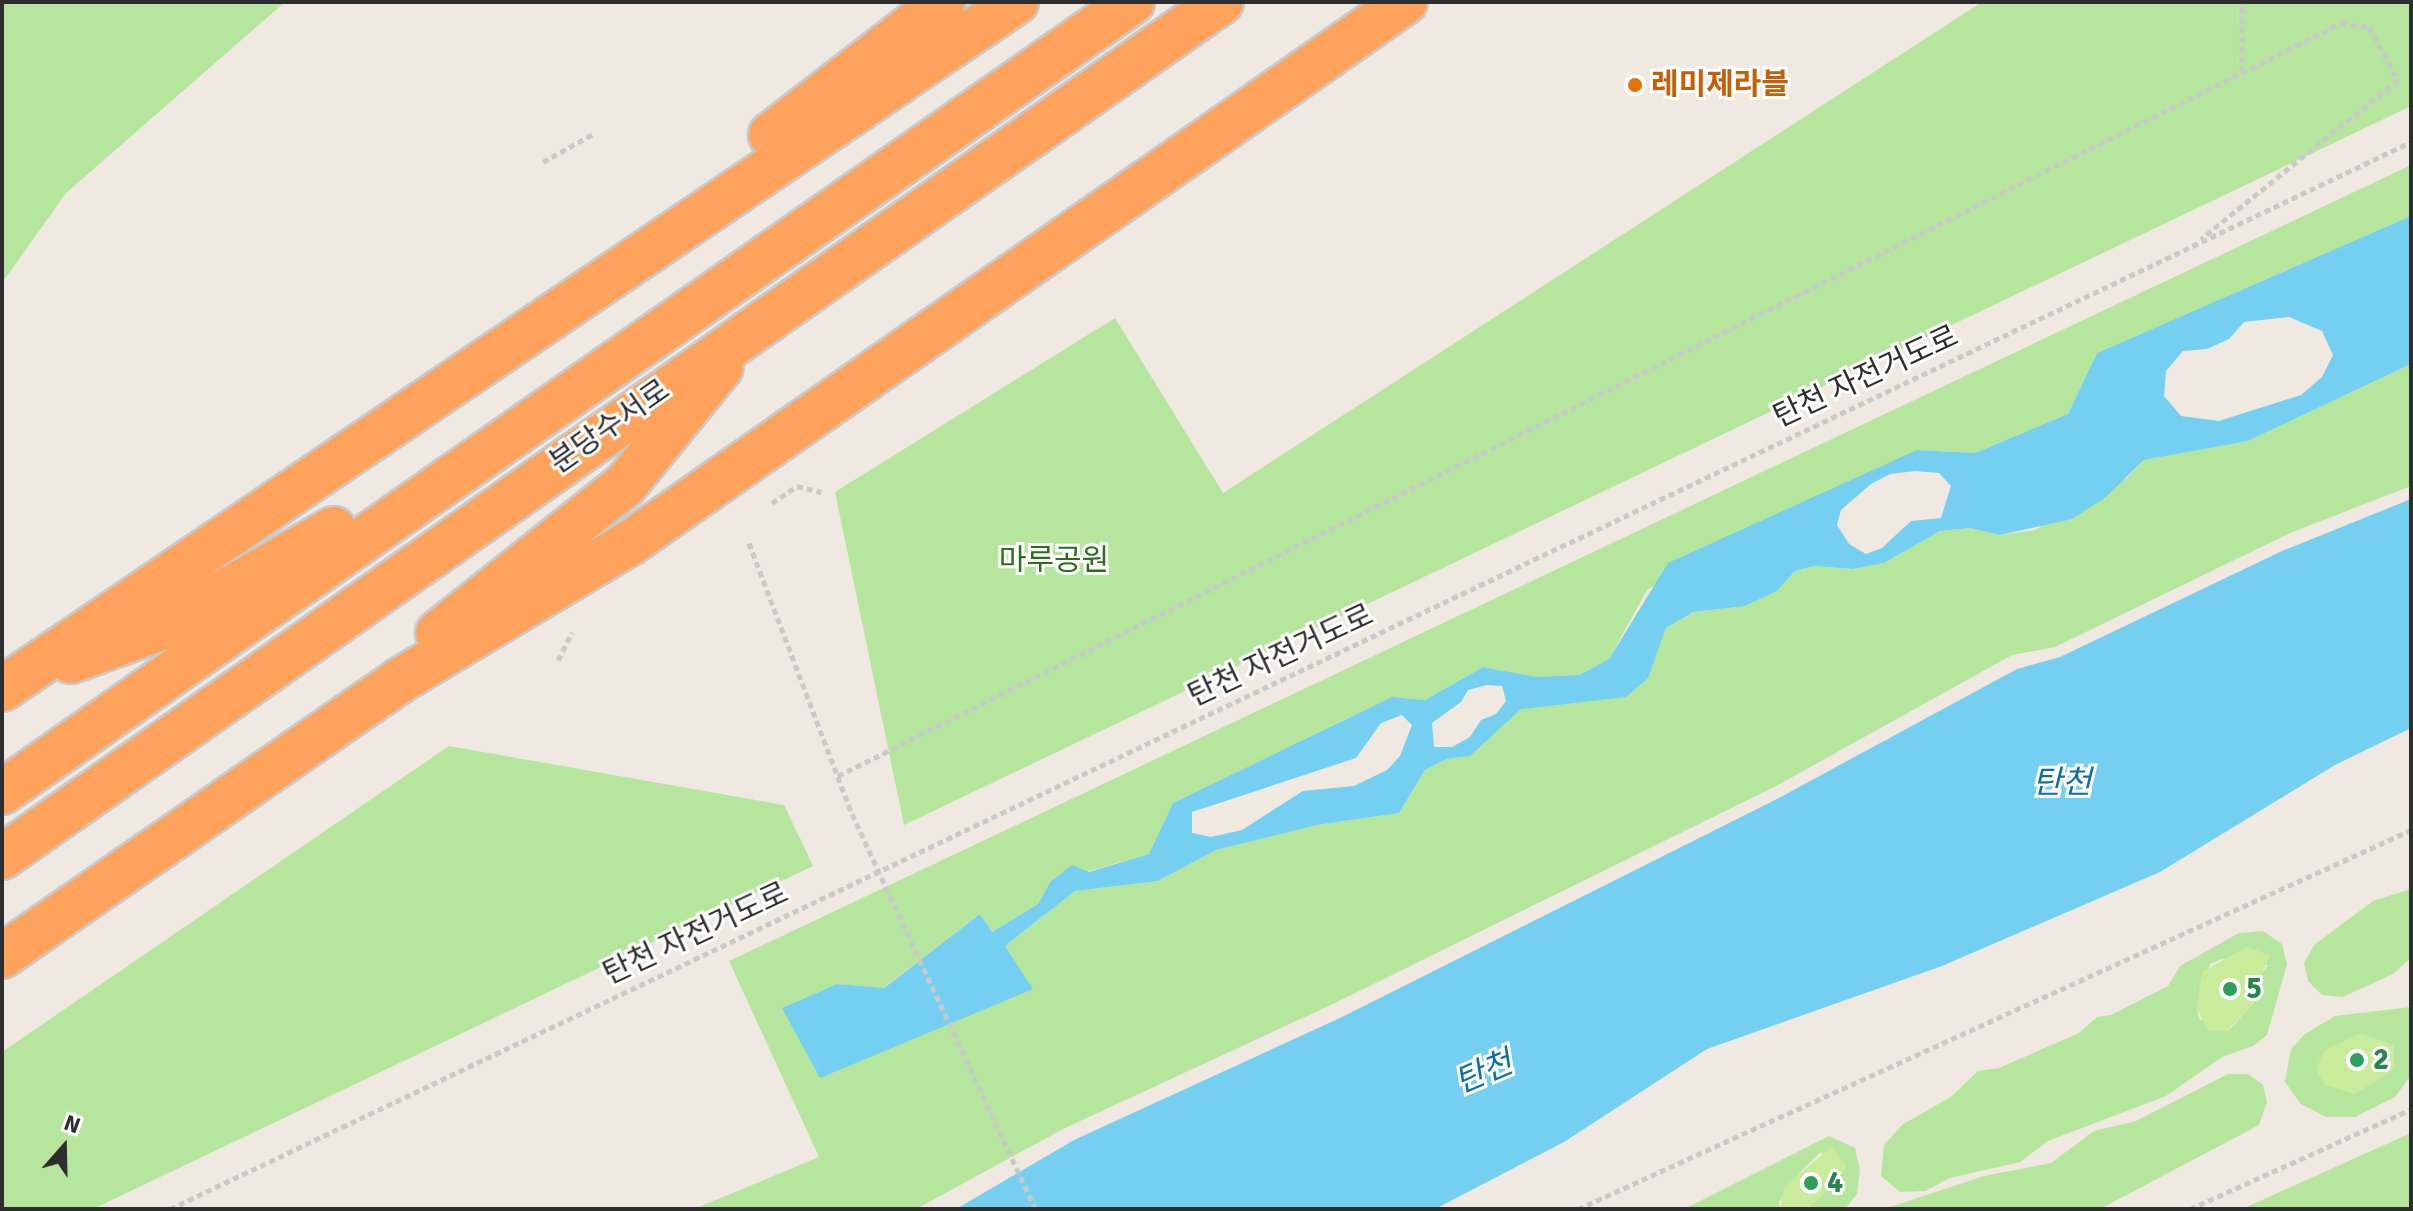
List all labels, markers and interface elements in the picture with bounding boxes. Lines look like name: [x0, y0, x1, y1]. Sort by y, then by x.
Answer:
place label: 레미제라블: [1651, 67, 1789, 103]
marker: 레미제라블: [1626, 76, 1644, 94]
street label: 탄천 자전거도로: [1768, 318, 1964, 436]
street label: 분당수서로: [543, 373, 677, 481]
park label: 마루공원: [999, 543, 1109, 579]
street label: 탄천 자전거도로: [1183, 597, 1379, 715]
water label: 탄천: [2033, 764, 2091, 802]
street label: 탄천 자전거도로: [598, 875, 794, 993]
place label: 5: [2246, 971, 2262, 1007]
marker: 5: [2221, 980, 2239, 998]
place label: 2: [2373, 1042, 2389, 1078]
water label: 탄천: [1449, 1044, 1519, 1102]
marker: 2: [2348, 1051, 2366, 1069]
north arrow: [24, 1107, 104, 1187]
text: N: [61, 1109, 84, 1139]
place label: 4: [1827, 1165, 1843, 1201]
marker: 4: [1802, 1174, 1820, 1192]

